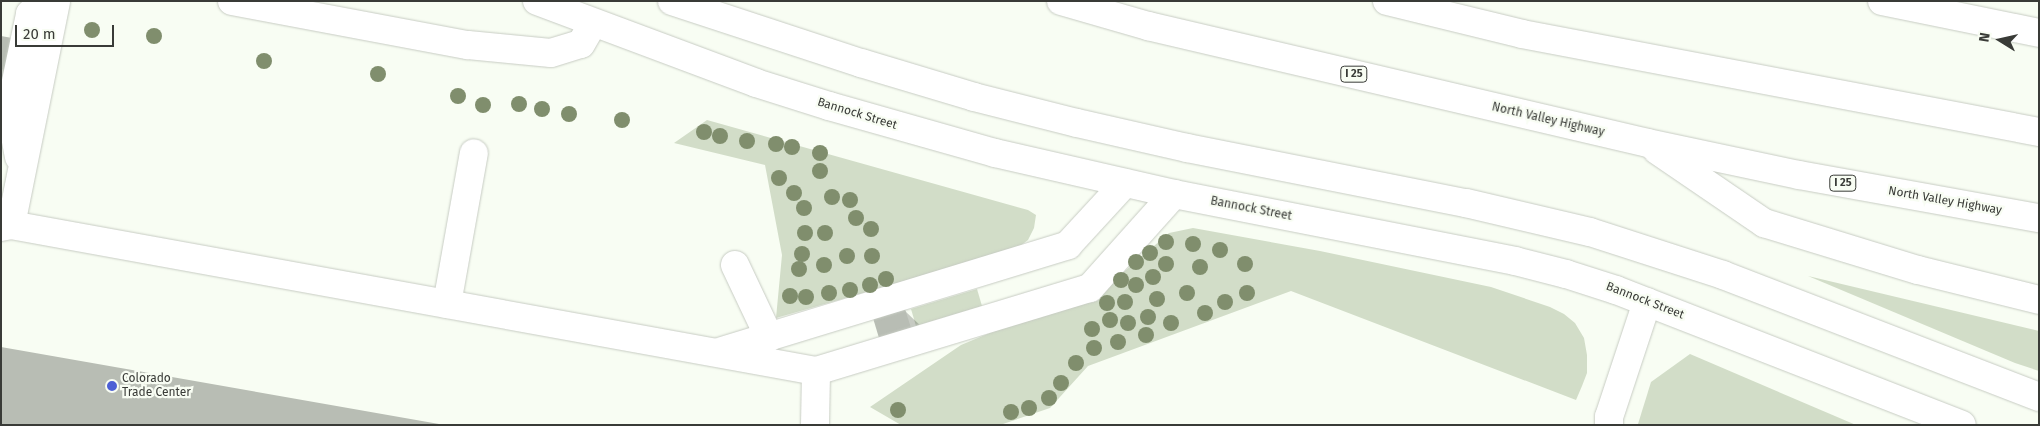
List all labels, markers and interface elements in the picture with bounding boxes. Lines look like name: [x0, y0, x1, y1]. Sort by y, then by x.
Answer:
scale bar: [18, 15, 116, 47]
north arrow: [1975, 15, 2025, 65]
text: 20 m: [23, 25, 56, 43]
text: N: [1976, 31, 1994, 43]
road number: I 25: [1340, 66, 1368, 82]
street label: Bannock Street: [815, 95, 899, 133]
street label: North Valley Highway: [1490, 100, 1606, 140]
road number: I 25: [1829, 174, 1857, 192]
street label: North Valley Highway: [1887, 184, 2003, 218]
street label: Bannock Street: [1209, 194, 1293, 224]
street label: Bannock Street: [1604, 279, 1686, 323]
place label: Colorado Trade Center: [122, 372, 191, 400]
marker: Colorado Trade Center: [106, 380, 118, 392]

